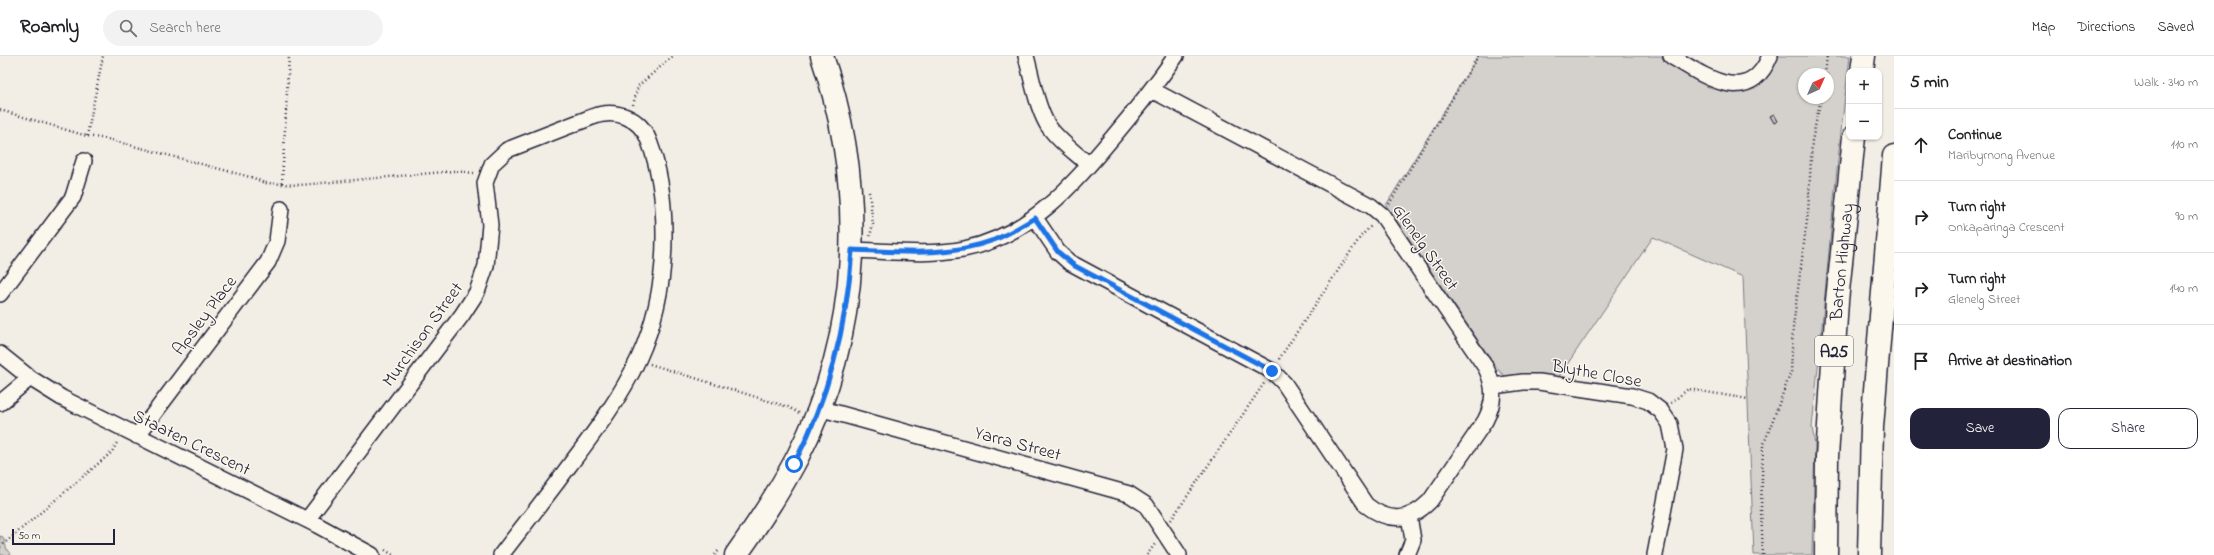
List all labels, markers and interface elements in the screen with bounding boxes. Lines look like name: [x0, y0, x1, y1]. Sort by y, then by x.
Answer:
search box: [103, 10, 383, 46]
text: Roamly: [20, 14, 79, 41]
icon: search: [117, 17, 139, 39]
text: Search here: [149, 17, 221, 39]
text: Map: [2032, 17, 2055, 38]
text: Directions: [2077, 17, 2135, 38]
text: Saved: [2157, 17, 2194, 38]
north arrow: [1798, 68, 1834, 104]
map controls: [1846, 68, 1882, 140]
button: +: [1846, 68, 1882, 104]
text: 5 min: [1910, 70, 1949, 95]
text: Walk · 340 m: [2134, 73, 2198, 92]
button: −: [1846, 104, 1882, 140]
text: Continue: [1948, 124, 2002, 146]
icon: ahead: [1910, 134, 1932, 156]
text: 110 m: [2171, 135, 2198, 154]
text: Maribyrnong Avenue: [1948, 146, 2055, 165]
text: Turn right: [1948, 196, 2006, 218]
street label: Glenelg Street: [1384, 200, 1464, 297]
street label: Barton Highway: [1825, 202, 1862, 322]
icon: right: [1910, 206, 1932, 228]
text: 90 m: [2175, 207, 2198, 226]
text: Onkaparinga Crescent: [1948, 218, 2065, 237]
text: Turn right: [1948, 268, 2006, 290]
street label: Apsley Place: [167, 270, 245, 361]
street label: Murchison Street: [377, 277, 471, 393]
icon: right: [1910, 278, 1932, 300]
text: 140 m: [2170, 279, 2198, 298]
text: Glenelg Street: [1948, 290, 2020, 309]
road number: A25: [1815, 336, 1853, 366]
icon: arrive: [1910, 350, 1932, 372]
text: Arrive at destination: [1948, 350, 2072, 372]
street label: Blythe Close: [1549, 354, 1644, 396]
route end: [1263, 362, 1281, 380]
street label: Staaten Crescent: [128, 404, 254, 484]
button: Save: [1910, 408, 2050, 449]
button: Share: [2058, 408, 2198, 449]
street label: Yarra Street: [971, 421, 1064, 469]
route start: [785, 455, 803, 473]
scale bar: [12, 527, 115, 546]
text: 50 m: [18, 528, 40, 544]

